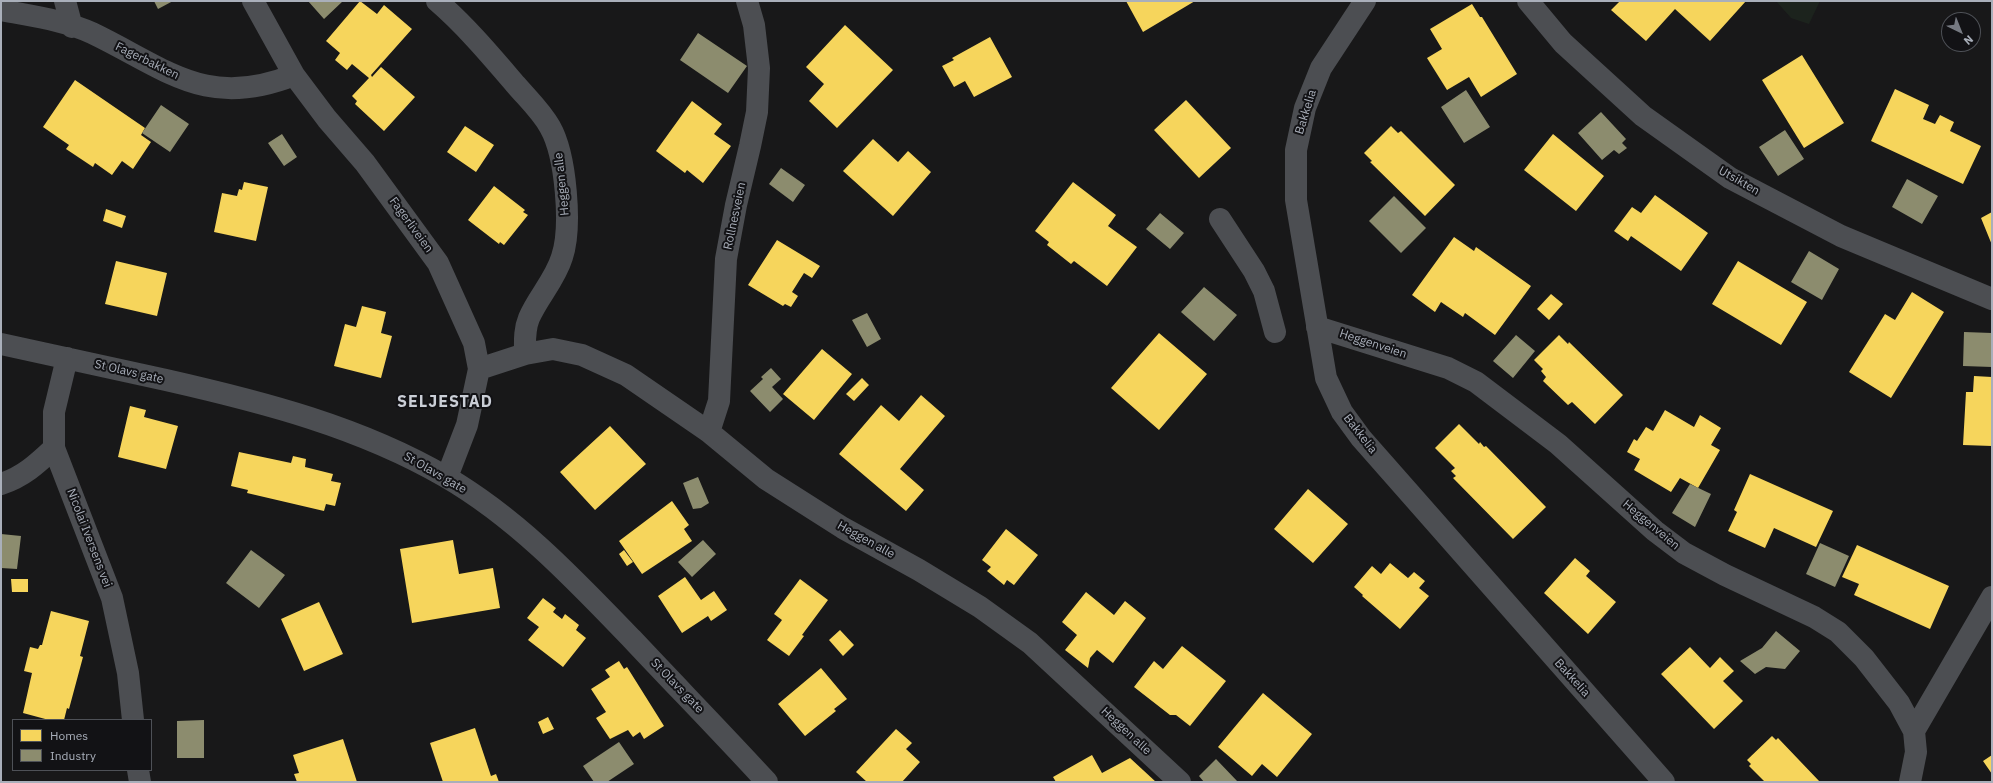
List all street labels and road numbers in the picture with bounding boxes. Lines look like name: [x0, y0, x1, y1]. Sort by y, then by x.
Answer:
street label: Fagerbakken: [113, 39, 181, 83]
street label: Bakkelia: [1292, 88, 1320, 136]
street label: Heggen alle: [552, 152, 572, 216]
street label: Utsikten: [1716, 164, 1762, 198]
street label: Rollnesveien: [721, 181, 749, 251]
street label: Fagerliveien: [386, 194, 436, 256]
street label: Heggenveien: [1338, 326, 1408, 362]
street label: St Olavs gate: [93, 357, 165, 387]
street label: Bakkelia: [1340, 411, 1380, 457]
street label: St Olavs gate: [401, 449, 469, 497]
street label: Nicolai Iversens vei: [64, 487, 114, 589]
street label: Heggenveien: [1620, 497, 1682, 553]
street label: Heggen alle: [835, 518, 897, 562]
street label: St Olavs gate: [647, 656, 707, 716]
street label: Bakkelia: [1551, 656, 1593, 700]
street label: Heggen alle: [1098, 704, 1154, 758]

